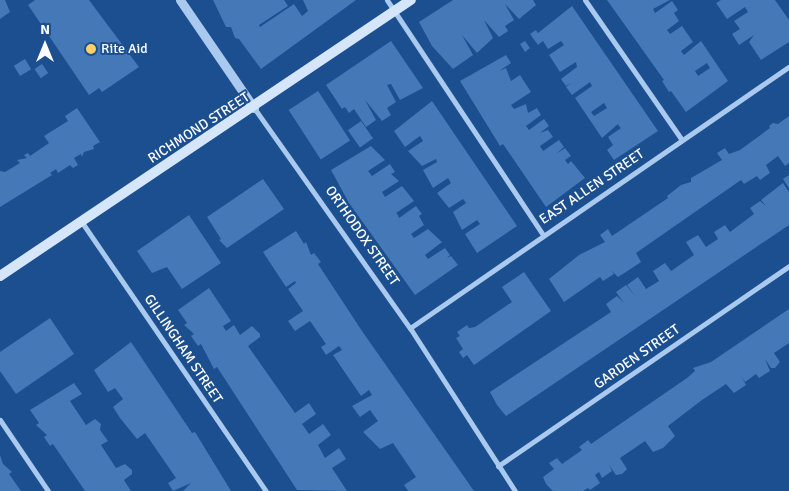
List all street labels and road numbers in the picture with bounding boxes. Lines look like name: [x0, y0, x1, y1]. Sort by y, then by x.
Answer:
street label: RICHMOND STREET: [145, 89, 253, 167]
street label: EAST ALLEN STREET: [536, 146, 648, 228]
street label: ORTHODOX STREET: [321, 183, 403, 289]
street label: GILLINGHAM STREET: [140, 291, 226, 407]
street label: GARDEN STREET: [591, 321, 683, 393]

